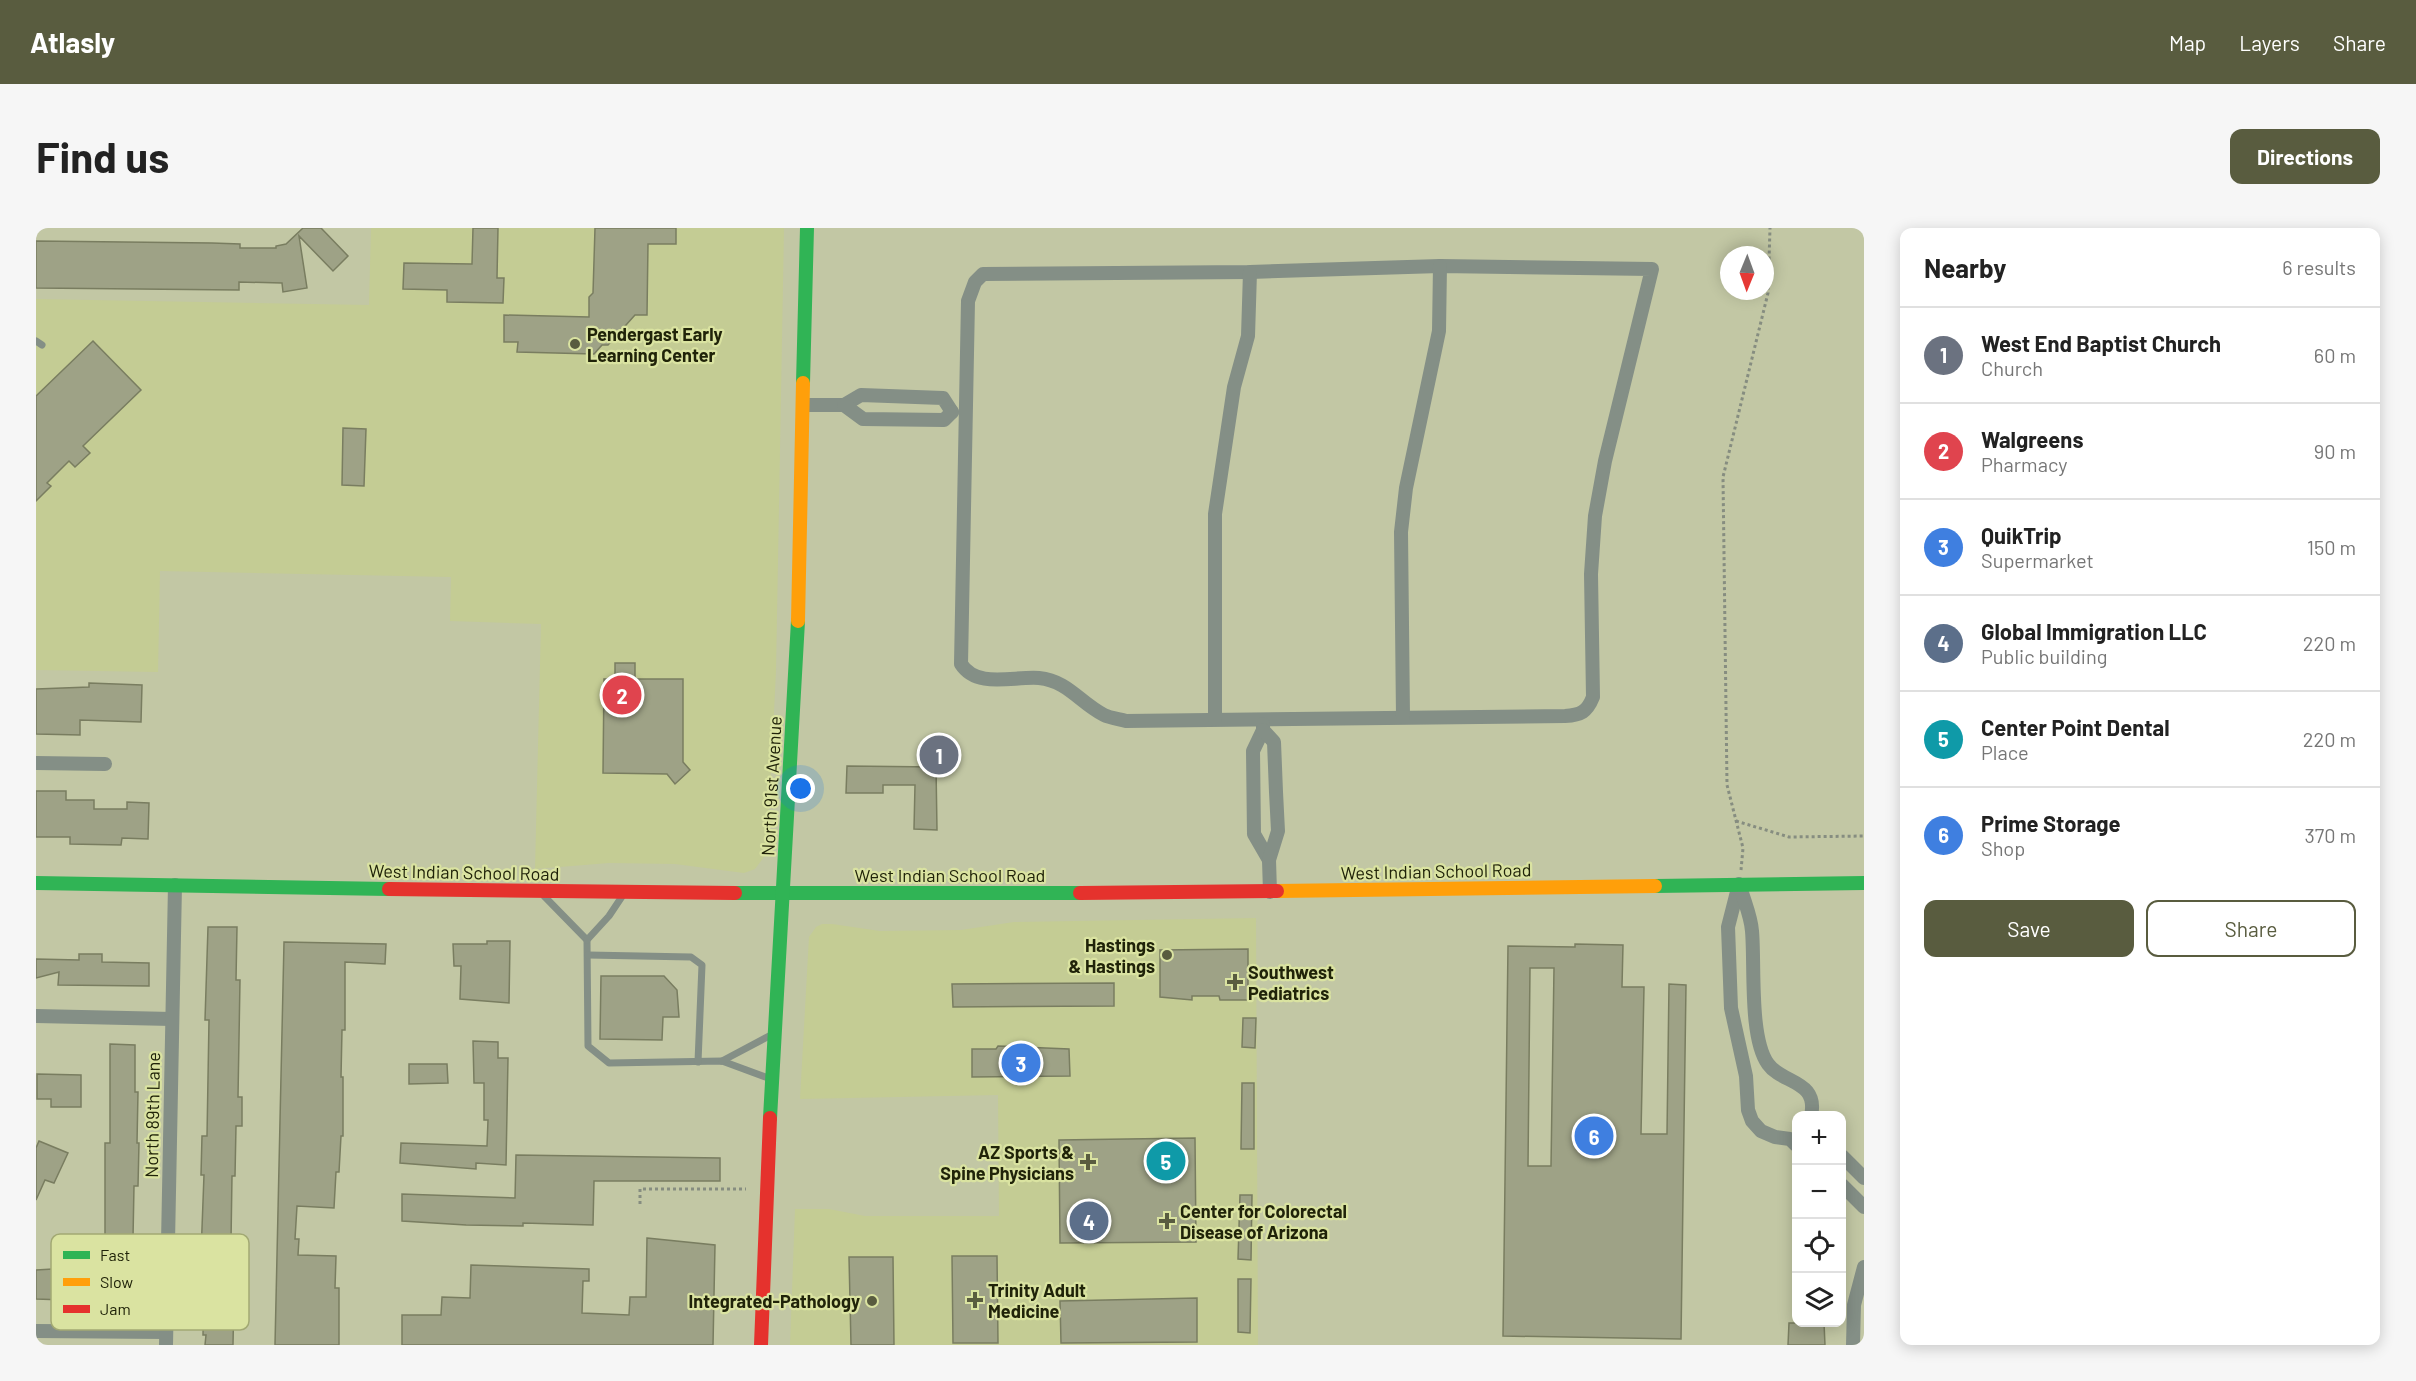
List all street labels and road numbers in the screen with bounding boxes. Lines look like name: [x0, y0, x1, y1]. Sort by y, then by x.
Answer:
street label: North 91st Avenue: [756, 716, 786, 856]
street label: West Indian School Road: [1340, 858, 1532, 884]
street label: West Indian School Road: [368, 859, 560, 885]
street label: West Indian School Road: [855, 864, 1045, 886]
street label: North 89th Lane: [140, 1052, 164, 1178]

